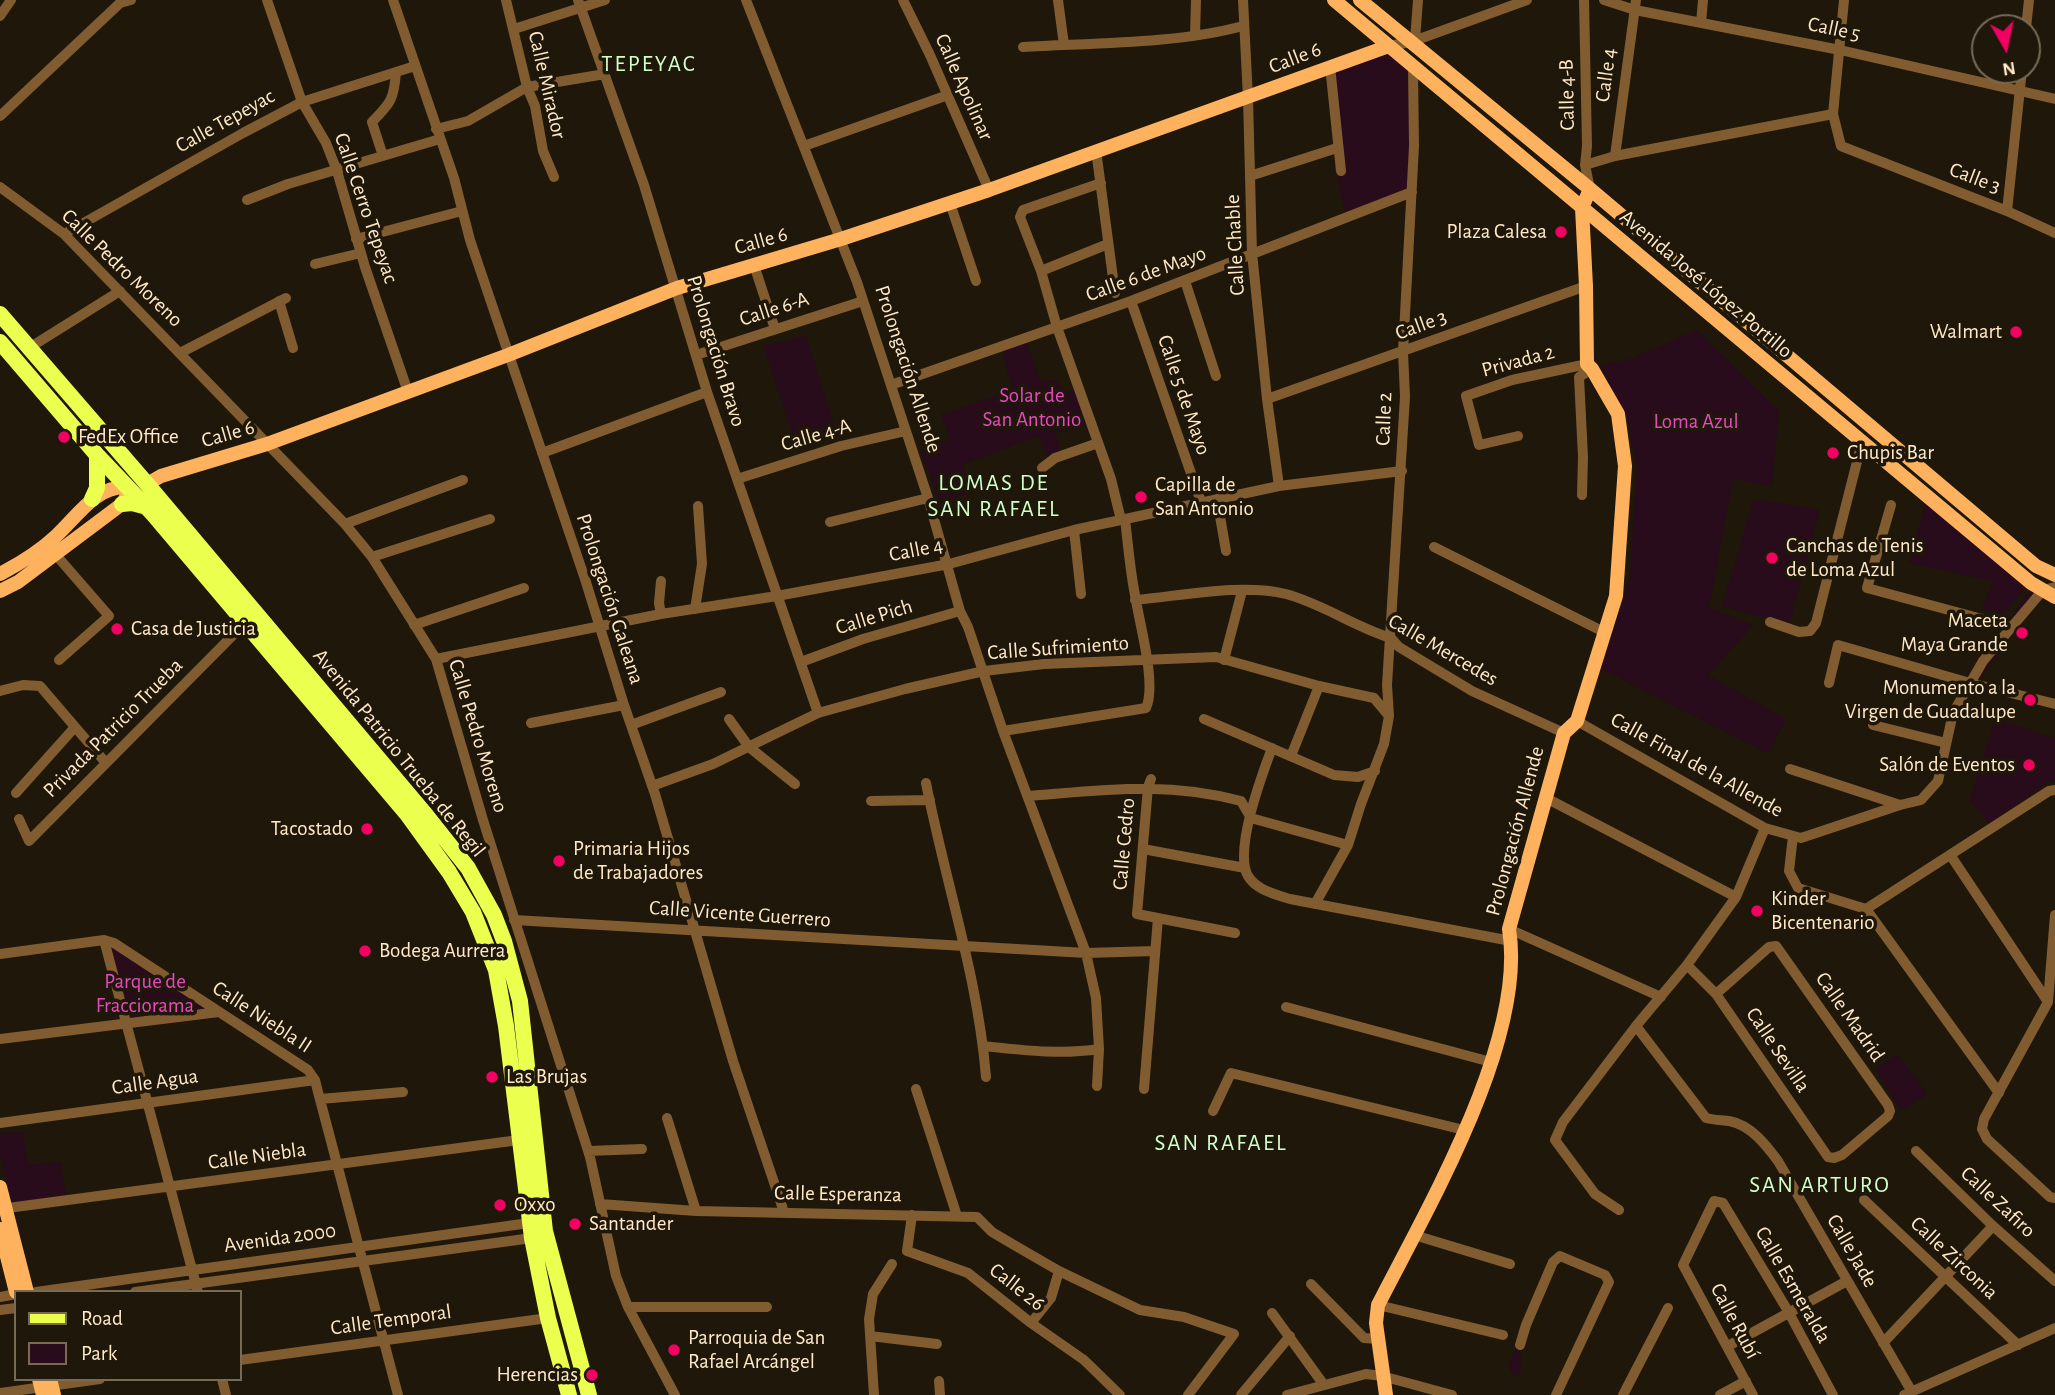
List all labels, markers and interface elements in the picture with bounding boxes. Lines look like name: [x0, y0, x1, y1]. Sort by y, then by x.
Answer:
street label: Calle 5: [1805, 11, 1863, 47]
north arrow: [1971, 14, 2041, 84]
street label: Calle Mirador: [522, 29, 572, 141]
street label: Calle Apolinar: [929, 30, 999, 144]
street label: Calle 6: [1265, 37, 1325, 79]
street label: Calle 4: [1590, 46, 1622, 104]
district label: TEPEYAC: [602, 50, 696, 78]
text: N: [2001, 58, 2017, 79]
street label: Calle 4-B: [1554, 59, 1580, 131]
street label: Calle Tepeyac: [171, 83, 279, 159]
street label: Calle Cerro Tepeyac: [329, 130, 403, 286]
street label: Calle 3: [1946, 157, 2004, 199]
street label: Calle Chable: [1220, 194, 1250, 296]
street label: Calle Pedro Moreno: [56, 204, 188, 332]
street label: Avenida José López Portillo: [1614, 204, 1798, 364]
place label: Plaza Calesa: [1446, 219, 1547, 245]
street label: Calle 6: [732, 221, 790, 261]
marker: Plaza Calesa: [1553, 224, 1569, 240]
street label: Calle 6 de Mayo: [1082, 241, 1210, 307]
street label: Prolongación Bravo: [681, 272, 751, 430]
street label: Prolongación Allende: [869, 282, 947, 456]
street label: Calle 6-A: [736, 286, 812, 332]
street label: Calle 3: [1392, 304, 1450, 346]
place label: Walmart: [1930, 319, 2002, 345]
marker: Walmart: [2008, 324, 2024, 340]
street label: Calle 5 de Mayo: [1152, 332, 1216, 458]
street label: Privada 2: [1479, 339, 1557, 383]
park label: Solar de San Antonio: [983, 383, 1081, 433]
street label: Calle 2: [1370, 392, 1398, 446]
park label: Loma Azul: [1653, 409, 1739, 435]
street label: Calle 4-A: [778, 413, 854, 457]
street label: Calle 6: [199, 414, 257, 454]
place label: FedEx Office: [78, 424, 179, 450]
marker: FedEx Office: [56, 429, 72, 445]
place label: Chupis Bar: [1847, 440, 1934, 466]
marker: Chupis Bar: [1825, 445, 1841, 461]
district label: LOMAS DE SAN RAFAEL: [929, 469, 1059, 523]
place label: Capilla de San Antonio: [1155, 472, 1254, 522]
marker: Capilla de San Antonio: [1133, 489, 1149, 505]
street label: Prolongación Galeana: [571, 510, 649, 688]
street label: Calle 4: [887, 532, 945, 568]
place label: Canchas de Tenis de Loma Azul: [1786, 533, 1923, 583]
marker: Canchas de Tenis de Loma Azul: [1764, 550, 1780, 566]
street label: Calle Pich: [832, 593, 916, 641]
street label: Calle Mercedes: [1384, 608, 1502, 692]
place label: Maceta Maya Grande: [1901, 608, 2008, 658]
place label: Casa de Justicia: [131, 616, 256, 642]
marker: Casa de Justicia: [109, 621, 125, 637]
marker: Maceta Maya Grande: [2014, 625, 2030, 641]
street label: Calle Sufrimiento: [986, 630, 1130, 666]
street label: Avenida Patricio Trueba de Regil: [307, 644, 491, 862]
street label: Privada Patricio Trueba: [38, 653, 188, 803]
street label: Calle Pedro Moreno: [443, 656, 513, 816]
place label: Monumento a la Virgen de Guadalupe: [1845, 675, 2016, 725]
marker: Monumento a la Virgen de Guadalupe: [2022, 692, 2038, 708]
street label: Calle Final de la Allende: [1606, 707, 1788, 823]
street label: Prolongación Allende: [1480, 743, 1550, 919]
place label: Salón de Eventos: [1879, 752, 2015, 778]
marker: Salón de Eventos: [2021, 757, 2037, 773]
street label: Calle Cedro: [1107, 797, 1141, 891]
place label: Tacostado: [271, 816, 353, 842]
marker: Tacostado: [359, 821, 375, 837]
place label: Primaria Hijos de Trabajadores: [573, 836, 703, 886]
marker: Primaria Hijos de Trabajadores: [551, 853, 567, 869]
place label: Kinder Bicentenario: [1771, 886, 1875, 936]
street label: Calle Vicente Guerrero: [648, 895, 832, 933]
marker: Kinder Bicentenario: [1749, 903, 1765, 919]
place label: Bodega Aurrera: [379, 938, 506, 964]
marker: Bodega Aurrera: [357, 943, 373, 959]
street label: Calle Madrid: [1810, 967, 1890, 1067]
park label: Parque de Fracciorama: [96, 969, 194, 1019]
street label: Calle Niebla II: [207, 975, 317, 1059]
street label: Calle Sevilla: [1740, 1003, 1816, 1097]
street label: Calle Agua: [110, 1063, 200, 1101]
place label: Las Brujas: [506, 1064, 587, 1090]
marker: Las Brujas: [484, 1069, 500, 1085]
district label: SAN RAFAEL: [1156, 1129, 1286, 1157]
street label: Calle Niebla: [206, 1137, 308, 1175]
street label: Calle Zafiro: [1955, 1161, 2041, 1243]
district label: SAN ARTURO: [1750, 1171, 1890, 1199]
street label: Calle Esperanza: [774, 1180, 902, 1208]
place label: Oxxo: [514, 1192, 556, 1218]
marker: Oxxo: [492, 1197, 508, 1213]
street label: Calle Jade: [1821, 1210, 1883, 1292]
place label: Santander: [589, 1211, 673, 1237]
street label: Calle Zirconia: [1905, 1211, 2003, 1305]
marker: Santander: [567, 1216, 583, 1232]
street label: Avenida 2000: [222, 1218, 338, 1258]
street label: Calle Esmeralda: [1749, 1222, 1837, 1348]
street label: Calle 26: [984, 1258, 1050, 1316]
street label: Calle Rubí: [1705, 1279, 1765, 1363]
legend: [14, 1290, 242, 1381]
street label: Calle Temporal: [329, 1299, 453, 1341]
text: Road: [81, 1308, 123, 1329]
place label: Parroquia de San Rafael Arcángel: [688, 1325, 825, 1375]
marker: Parroquia de San Rafael Arcángel: [666, 1342, 682, 1358]
text: Park: [81, 1343, 117, 1364]
place label: Herencias: [496, 1362, 578, 1388]
marker: Herencias: [584, 1367, 600, 1383]

